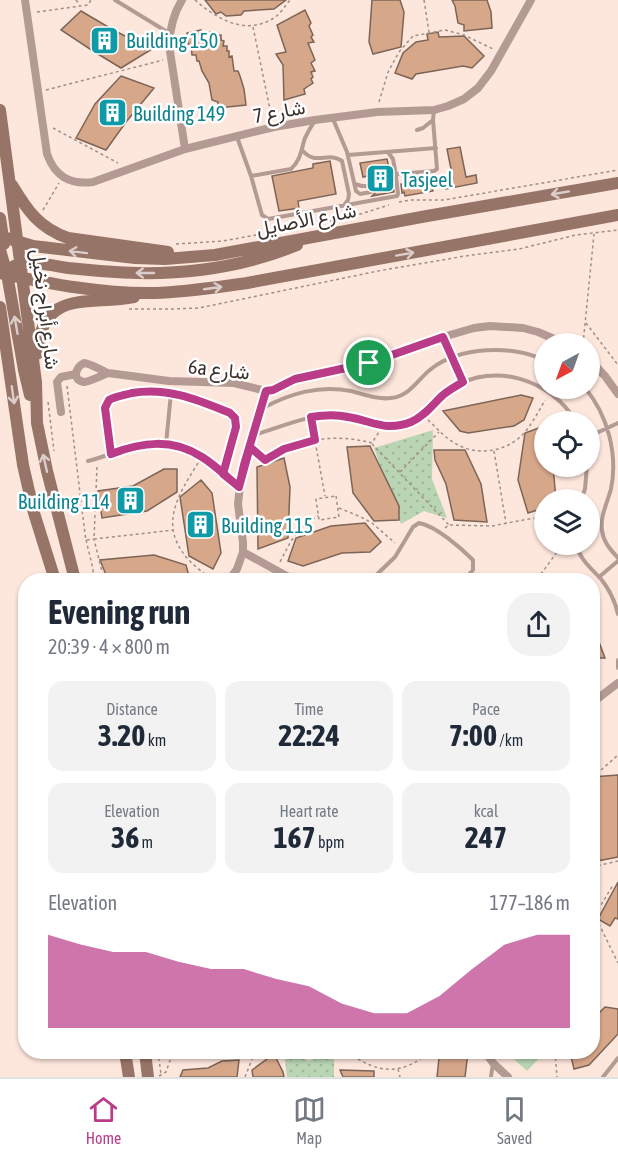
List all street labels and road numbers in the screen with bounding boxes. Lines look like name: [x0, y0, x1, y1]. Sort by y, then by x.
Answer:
street label: شارع 7: [251, 95, 307, 130]
street label: شارع الأصايل: [254, 198, 358, 243]
street label: شارع أبراج نخيل: [24, 247, 65, 371]
street label: 6a شارع: [187, 354, 251, 387]

